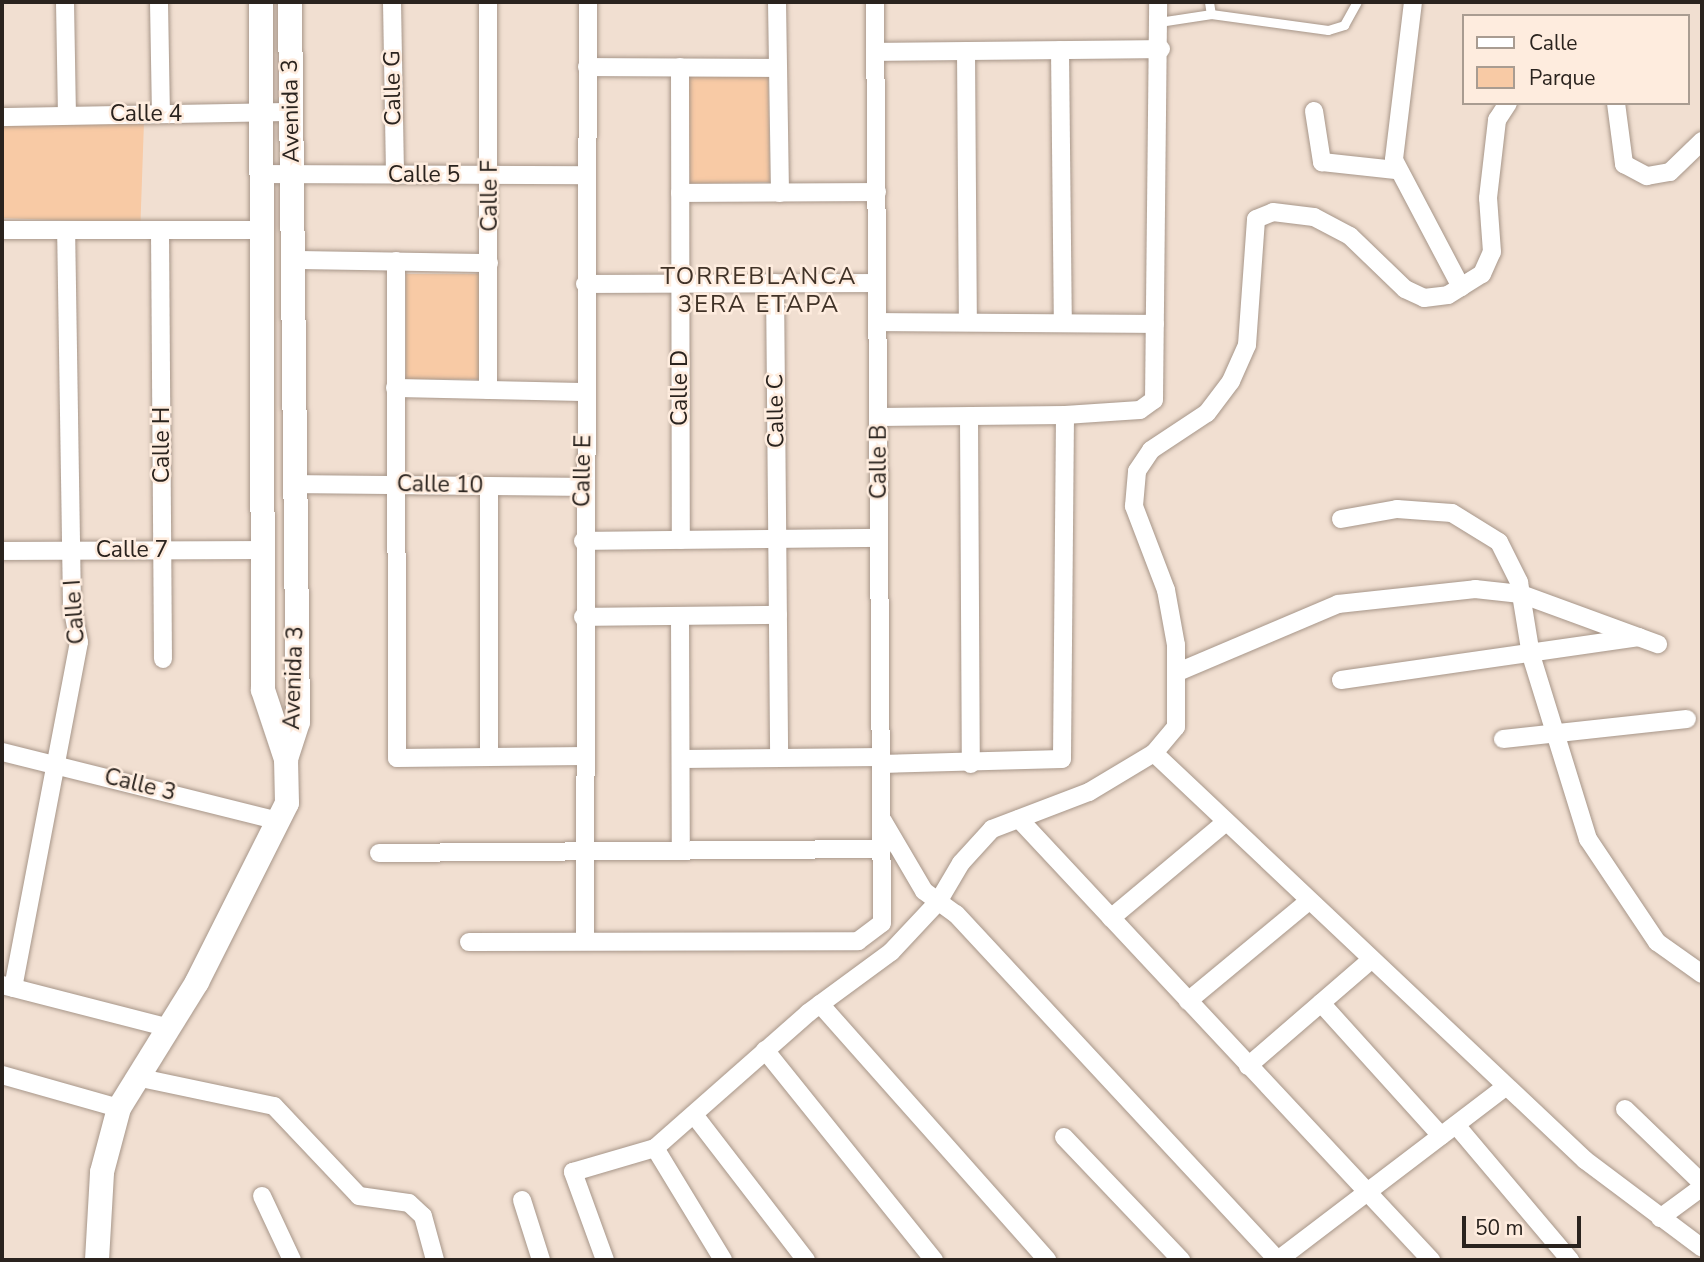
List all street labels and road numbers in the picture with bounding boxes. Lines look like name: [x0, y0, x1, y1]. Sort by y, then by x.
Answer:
street label: Calle G: [379, 50, 407, 126]
street label: Avenida 3: [276, 59, 306, 163]
street label: Calle 4: [110, 100, 182, 128]
street label: Calle F: [476, 160, 504, 232]
street label: Calle 5: [388, 161, 460, 189]
street label: Calle D: [666, 350, 694, 426]
street label: Calle C: [762, 374, 790, 448]
street label: Calle H: [148, 407, 176, 483]
street label: Calle B: [865, 425, 893, 499]
street label: Calle E: [569, 435, 597, 507]
street label: Calle 10: [396, 470, 484, 500]
street label: Calle 7: [96, 536, 168, 564]
street label: Calle I: [59, 579, 91, 645]
street label: Avenida 3: [278, 626, 310, 730]
street label: Calle 3: [101, 763, 179, 807]

